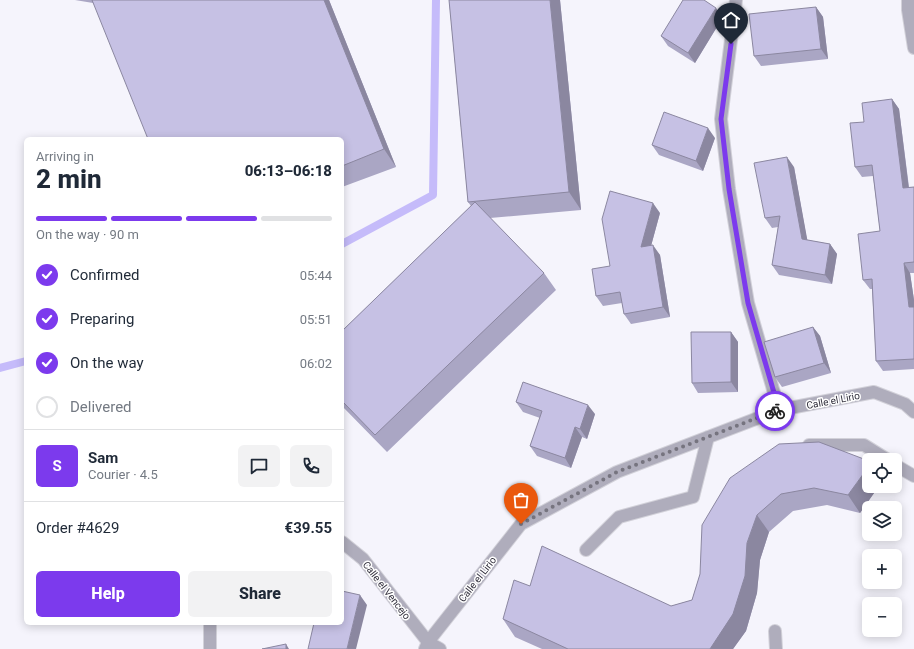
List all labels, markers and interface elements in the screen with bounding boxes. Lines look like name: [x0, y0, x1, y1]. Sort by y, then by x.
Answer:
pin: [714, 3, 748, 44]
icon: home: [720, 9, 742, 31]
text: Arriving in: [36, 149, 94, 164]
text: 06:13–06:18: [245, 162, 332, 180]
text: 2 min: [36, 164, 102, 194]
text: On the way · 90 m: [36, 227, 139, 242]
icon: check: [36, 264, 58, 286]
text: Confirmed: [70, 266, 140, 284]
text: 05:44: [300, 268, 332, 283]
icon: check: [36, 308, 58, 330]
text: Preparing: [70, 310, 134, 328]
text: 05:51: [300, 312, 332, 327]
icon: check: [36, 352, 58, 374]
text: On the way: [70, 354, 144, 372]
text: 06:02: [300, 356, 332, 371]
street label: Calle el Lirio: [805, 390, 861, 411]
courier: [755, 391, 795, 431]
text: Delivered: [70, 398, 132, 416]
icon: bike: [764, 400, 786, 422]
button: chat: [238, 445, 280, 487]
button: phone: [290, 445, 332, 487]
text: Sam: [88, 449, 118, 467]
map controls: [862, 453, 902, 637]
button: locate: [862, 453, 902, 493]
text: S: [52, 457, 62, 475]
text: Courier · 4.5: [88, 467, 158, 482]
pin: [504, 483, 538, 524]
icon: bag: [510, 489, 532, 511]
button: layers: [862, 501, 902, 541]
text: Order #4629: [36, 519, 119, 537]
text: €39.55: [285, 519, 332, 537]
button: +: [862, 549, 902, 589]
street label: Calle el Lirio: [456, 554, 499, 604]
street label: Calle el Vencejo: [361, 559, 413, 622]
button: Help: [36, 571, 180, 617]
button: Share: [188, 571, 332, 617]
button: −: [862, 597, 902, 637]

